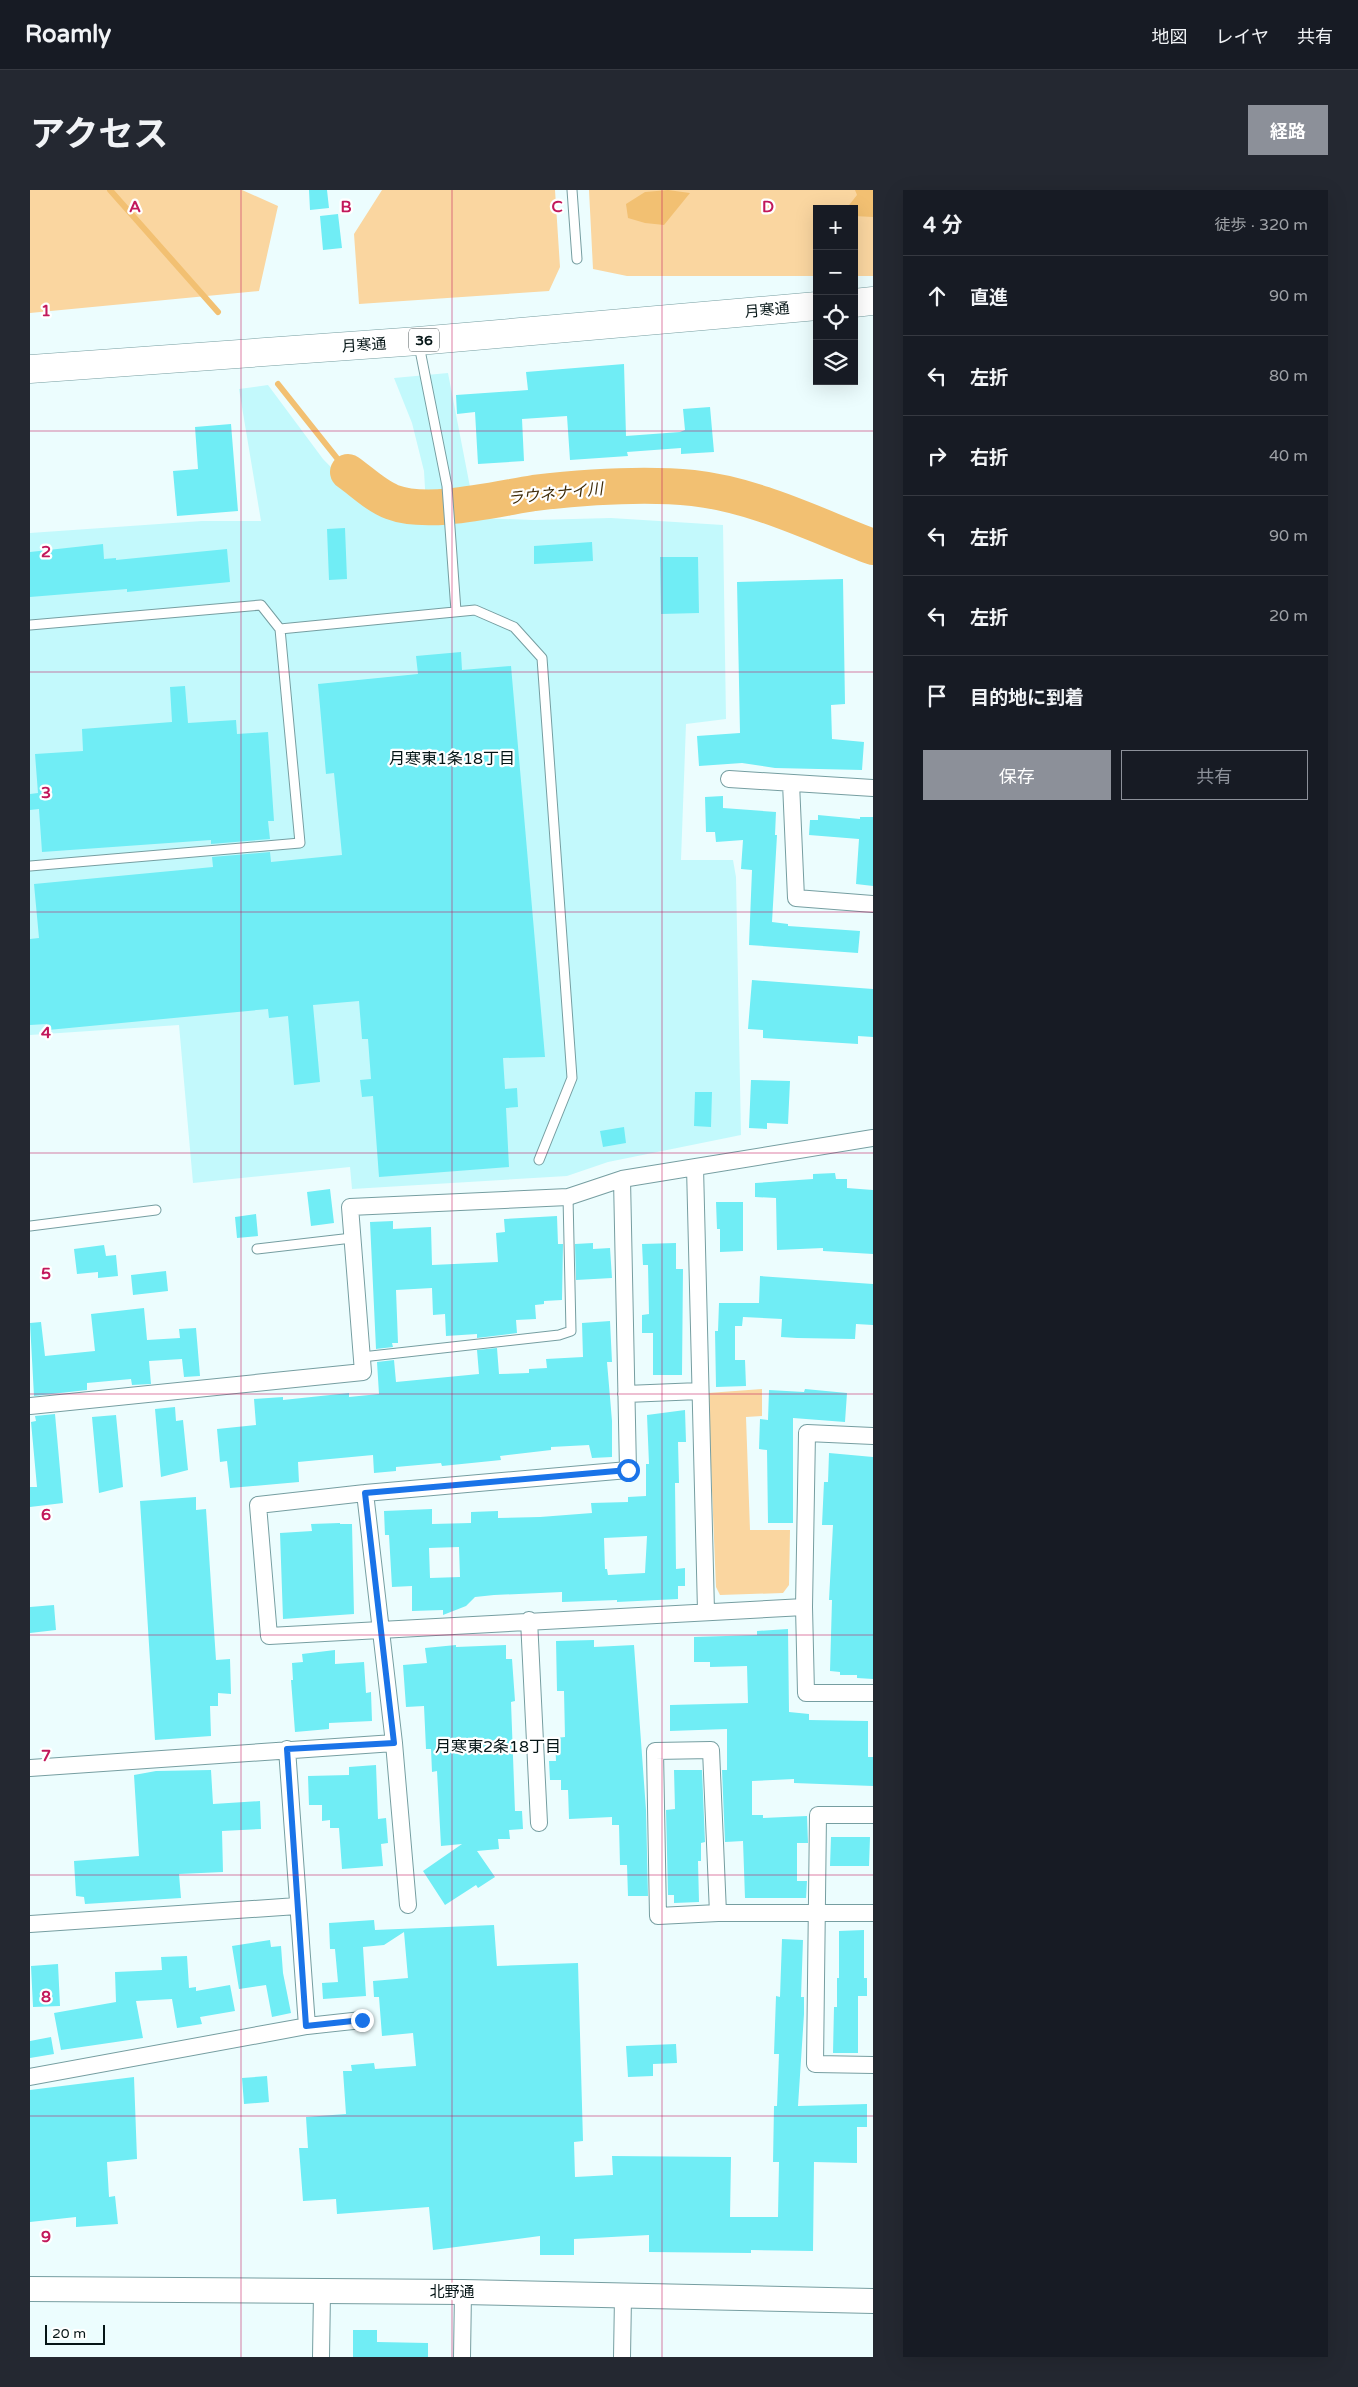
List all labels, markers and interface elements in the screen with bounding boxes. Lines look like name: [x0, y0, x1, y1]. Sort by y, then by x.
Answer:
text: Roamly: [25, 20, 111, 49]
text: 地図: [1152, 26, 1188, 48]
text: レイヤ: [1216, 26, 1269, 48]
text: 共有: [1297, 26, 1333, 48]
button: 経路: [1248, 105, 1328, 155]
text: アクセス: [30, 114, 168, 156]
text: A: [129, 197, 141, 217]
text: B: [340, 197, 352, 217]
text: C: [551, 197, 563, 217]
text: D: [762, 197, 774, 217]
map controls: [813, 205, 858, 385]
button: +: [813, 205, 858, 250]
text: 4 分: [923, 213, 963, 238]
text: 徒歩 · 320 m: [1215, 215, 1308, 235]
button: −: [813, 250, 858, 295]
icon: ahead: [923, 282, 951, 310]
text: 90 m: [1269, 286, 1308, 306]
text: 直進: [970, 287, 1008, 309]
button: locate: [813, 295, 858, 340]
street label: 月寒通: [744, 299, 790, 321]
text: 1: [41, 301, 51, 321]
road number: 36: [409, 328, 439, 352]
street label: 月寒通: [341, 334, 387, 356]
button: layers: [813, 340, 858, 385]
icon: left: [923, 362, 951, 390]
text: 80 m: [1269, 366, 1308, 386]
text: 左折: [970, 367, 1008, 389]
icon: right: [923, 442, 951, 470]
text: 40 m: [1269, 446, 1308, 466]
text: 右折: [970, 447, 1008, 469]
water label: ラウネナイ川: [506, 479, 606, 509]
icon: left: [923, 522, 951, 550]
text: 90 m: [1269, 526, 1308, 546]
text: 左折: [970, 527, 1008, 549]
text: 2: [41, 542, 51, 562]
icon: left: [923, 602, 951, 630]
text: 20 m: [1269, 606, 1308, 626]
text: 左折: [970, 607, 1008, 629]
icon: arrive: [923, 682, 951, 710]
text: 目的地に到着: [970, 687, 1084, 709]
district label: 月寒東1条18丁目: [389, 749, 515, 769]
button: 保存: [923, 750, 1111, 800]
button: 共有: [1121, 750, 1308, 800]
text: 3: [41, 783, 51, 803]
text: 4: [41, 1023, 51, 1043]
text: 5: [41, 1264, 51, 1284]
route start: [617, 1459, 640, 1482]
text: 6: [41, 1505, 51, 1525]
district label: 月寒東2条18丁目: [435, 1737, 561, 1757]
text: 7: [41, 1746, 51, 1766]
text: 8: [41, 1987, 51, 2007]
route end: [351, 2009, 374, 2032]
text: 9: [41, 2227, 51, 2247]
street label: 北野通: [429, 2283, 475, 2301]
scale bar: [45, 2322, 105, 2345]
text: 20 m: [52, 2325, 86, 2342]

